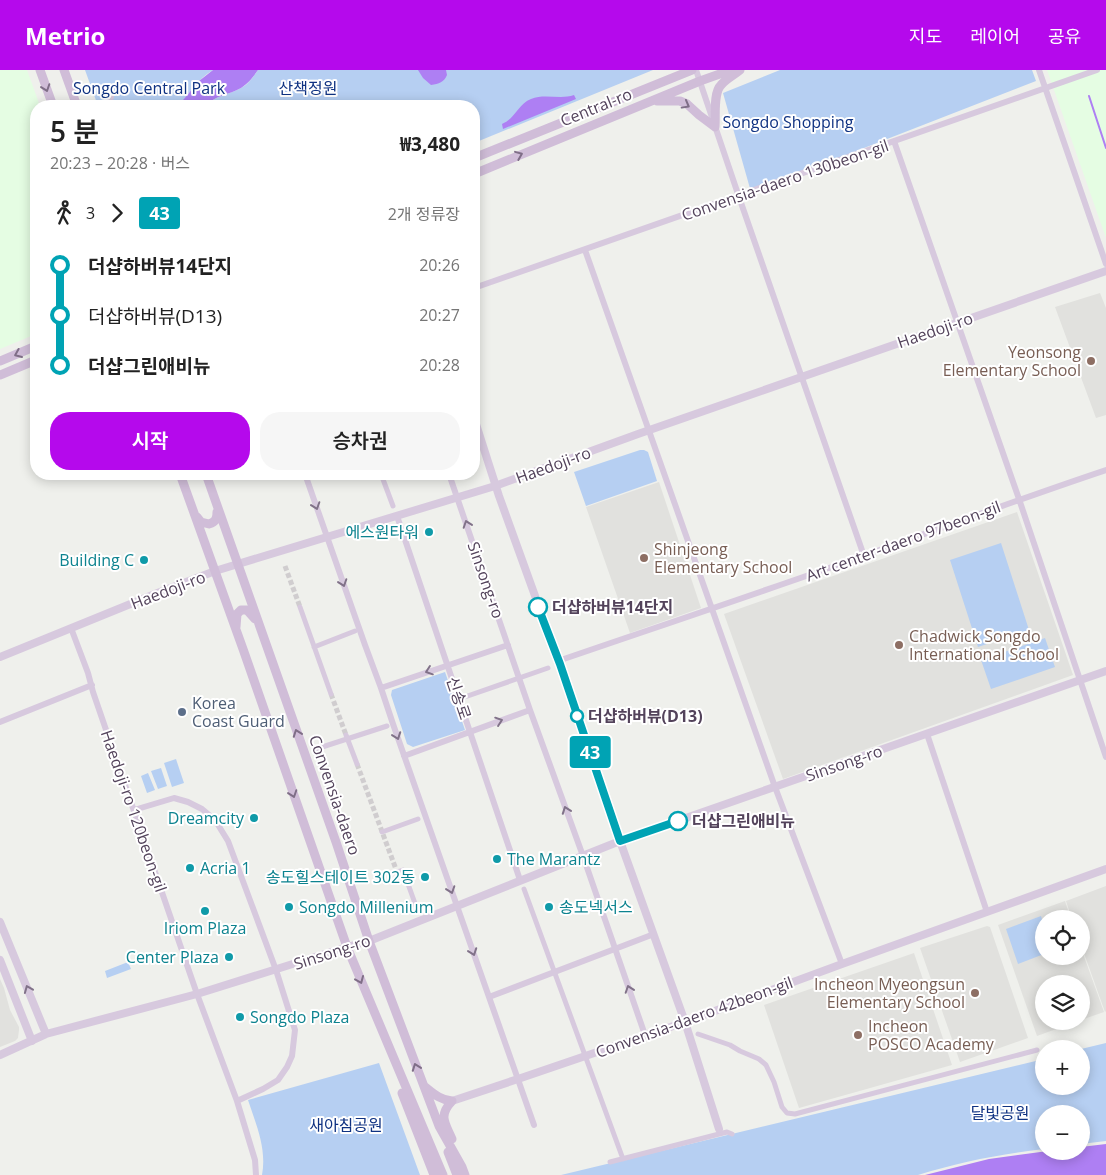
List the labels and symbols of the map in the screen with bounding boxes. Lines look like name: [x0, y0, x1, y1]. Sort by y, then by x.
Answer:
park label: Songdo Central Park: [73, 77, 226, 99]
park label: 산책정원: [279, 77, 337, 99]
one-way arrow: [40, 83, 50, 92]
street label: Central-ro: [557, 83, 635, 131]
one-way arrow: [681, 99, 690, 109]
park label: Songdo Shopping: [723, 111, 854, 133]
street label: Convensia-daero 130beon-gil: [679, 134, 891, 226]
one-way arrow: [514, 151, 523, 162]
street label: Haedoji-ro: [894, 307, 976, 353]
place label: Yeonsong Elementary School: [943, 341, 1081, 381]
one-way arrow: [14, 347, 23, 358]
marker: Yeonsong Elementary School: [1085, 355, 1097, 367]
street label: Haedoji-ro: [512, 441, 594, 489]
street label: Art center-daero 97beon-gil: [803, 495, 1003, 587]
one-way arrow: [310, 501, 320, 509]
one-way arrow: [463, 520, 473, 529]
place label: 에스원타워: [345, 521, 419, 543]
marker: 에스원타워: [423, 526, 435, 538]
place label: Shinjeong Elementary School: [654, 538, 792, 578]
street label: Sinsong-ro: [463, 539, 509, 621]
place label: Building C: [59, 549, 134, 571]
marker: Shinjeong Elementary School: [638, 552, 650, 564]
marker: Building C: [138, 554, 150, 566]
street label: Haedoji-ro: [127, 566, 209, 614]
one-way arrow: [337, 579, 347, 587]
place label: 더샵하버뷰14단지: [552, 596, 673, 618]
marker: 더샵하버뷰14단지: [528, 597, 548, 617]
place label: Chadwick Songdo International School: [909, 625, 1059, 665]
marker: Chadwick Songdo International School: [893, 639, 905, 651]
one-way arrow: [425, 666, 434, 676]
street label: 신송로: [441, 674, 477, 723]
place label: Korea Coast Guard: [192, 692, 285, 732]
place label: 더샵하버뷰(D13): [588, 705, 703, 727]
marker: Korea Coast Guard: [176, 706, 188, 718]
marker: 더샵하버뷰(D13): [570, 709, 584, 723]
one-way arrow: [494, 717, 503, 727]
street label: Haedoji-ro 120beon-gil: [96, 727, 172, 895]
one-way arrow: [293, 729, 303, 737]
street label: Convensia-daero: [304, 732, 366, 858]
one-way arrow: [391, 732, 401, 740]
line badge: 43: [568, 736, 612, 768]
street label: Sinsong-ro: [803, 740, 885, 786]
one-way arrow: [287, 789, 297, 798]
one-way arrow: [562, 806, 572, 815]
place label: Dreamcity: [168, 807, 245, 829]
place label: 더샵그린애비뉴: [692, 810, 795, 832]
marker: 더샵그린애비뉴: [668, 811, 688, 831]
marker: Dreamcity: [248, 812, 260, 824]
place label: The Marantz: [507, 848, 601, 870]
marker: The Marantz: [491, 853, 503, 865]
place label: Acria 1: [200, 857, 251, 879]
marker: Acria 1: [184, 862, 196, 874]
place label: 송도힐스테이트 302동: [266, 866, 415, 888]
marker: 송도힐스테이트 302동: [419, 871, 431, 883]
one-way arrow: [445, 885, 455, 893]
place label: Songdo Millenium: [299, 896, 433, 918]
place label: 송도넥서스: [559, 896, 633, 918]
marker: Songdo Millenium: [283, 901, 295, 913]
marker: 송도넥서스: [543, 901, 555, 913]
marker: Iriom Plaza: [199, 905, 211, 917]
place label: Iriom Plaza: [164, 917, 246, 939]
street label: Sinsong-ro: [291, 929, 373, 975]
place label: Center Plaza: [126, 946, 219, 968]
one-way arrow: [467, 947, 477, 955]
marker: Center Plaza: [223, 951, 235, 963]
street label: Convensia-daero 42beon-gil: [592, 971, 796, 1063]
place label: Incheon Myeongsun Elementary School: [814, 973, 965, 1013]
one-way arrow: [354, 975, 365, 984]
one-way arrow: [23, 985, 34, 994]
one-way arrow: [625, 985, 635, 994]
marker: Incheon Myeongsun Elementary School: [969, 987, 981, 999]
place label: Songdo Plaza: [250, 1006, 349, 1028]
marker: Songdo Plaza: [234, 1011, 246, 1023]
place label: Incheon POSCO Academy: [868, 1015, 995, 1055]
marker: Incheon POSCO Academy: [852, 1029, 864, 1041]
one-way arrow: [412, 1063, 422, 1072]
park label: 달빛공원: [971, 1102, 1029, 1124]
park label: 새아침공원: [309, 1114, 383, 1136]

